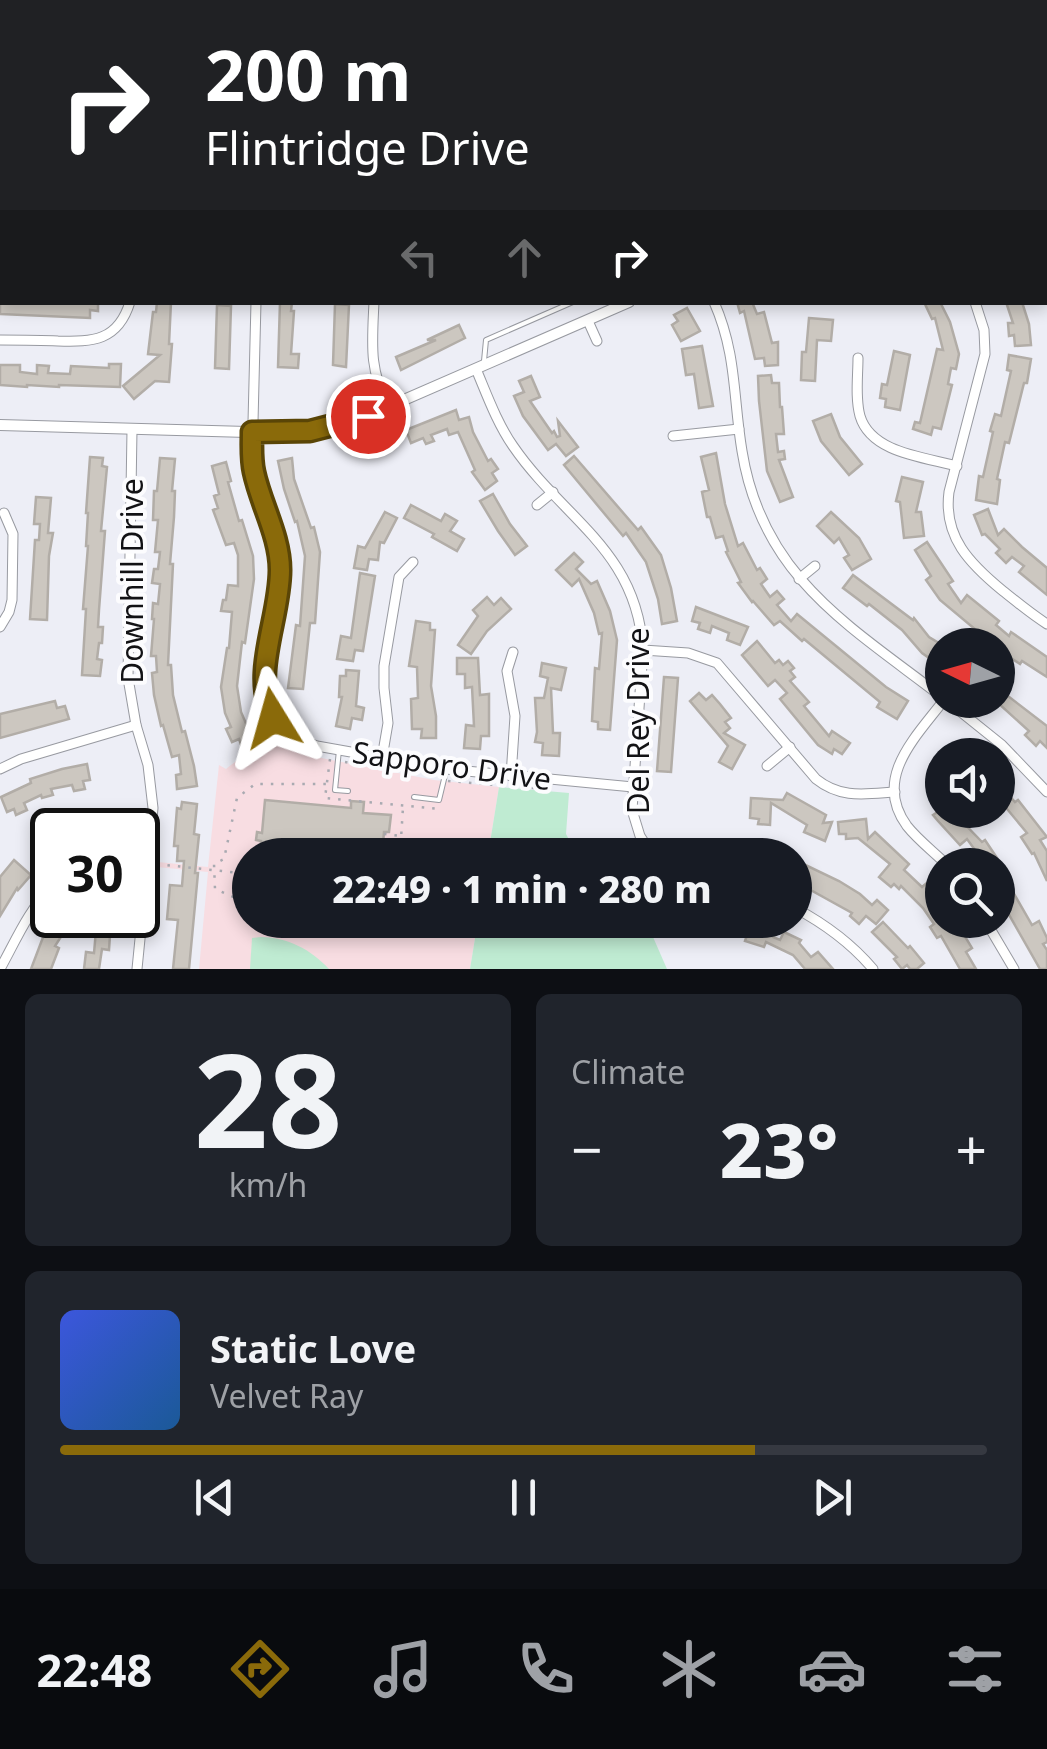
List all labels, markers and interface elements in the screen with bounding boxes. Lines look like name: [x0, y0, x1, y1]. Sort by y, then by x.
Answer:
text: 200 m: [205, 26, 412, 122]
icon: right: [40, 40, 170, 170]
text: Flintridge Drive: [205, 117, 530, 178]
icon: left: [392, 230, 447, 285]
icon: ahead: [497, 230, 552, 285]
icon: right: [602, 230, 657, 285]
pin: [326, 374, 411, 459]
icon: arrive: [341, 389, 396, 444]
street label: Downhill Drive: [111, 478, 152, 684]
street label: Del Rey Drive: [617, 628, 658, 814]
north arrow: [925, 628, 1015, 718]
map controls: [925, 628, 1015, 938]
position arrow: [221, 666, 325, 770]
street label: Sapporo Drive: [350, 731, 554, 799]
button: sound: [925, 738, 1015, 828]
speed limit sign: 30: [30, 808, 160, 938]
button: search: [925, 848, 1015, 938]
text: 22:49 · 1 min · 280 m: [332, 862, 712, 914]
text: 28: [194, 1009, 342, 1186]
text: Climate: [571, 1050, 685, 1093]
text: 23°: [720, 1098, 838, 1200]
text: −: [571, 1111, 602, 1186]
text: +: [956, 1111, 987, 1186]
text: km/h: [229, 1163, 307, 1206]
text: Static Love: [210, 1322, 416, 1374]
text: Velvet Ray: [210, 1374, 363, 1417]
icon: previous: [187, 1470, 242, 1525]
icon: pause: [496, 1470, 551, 1525]
icon: next: [805, 1470, 860, 1525]
icon: directions: [225, 1634, 295, 1704]
icon: music: [368, 1634, 438, 1704]
icon: phone: [511, 1634, 581, 1704]
icon: climate: [654, 1634, 724, 1704]
icon: car: [797, 1634, 867, 1704]
icon: filters: [940, 1634, 1010, 1704]
text: 22:48: [37, 1639, 152, 1700]

